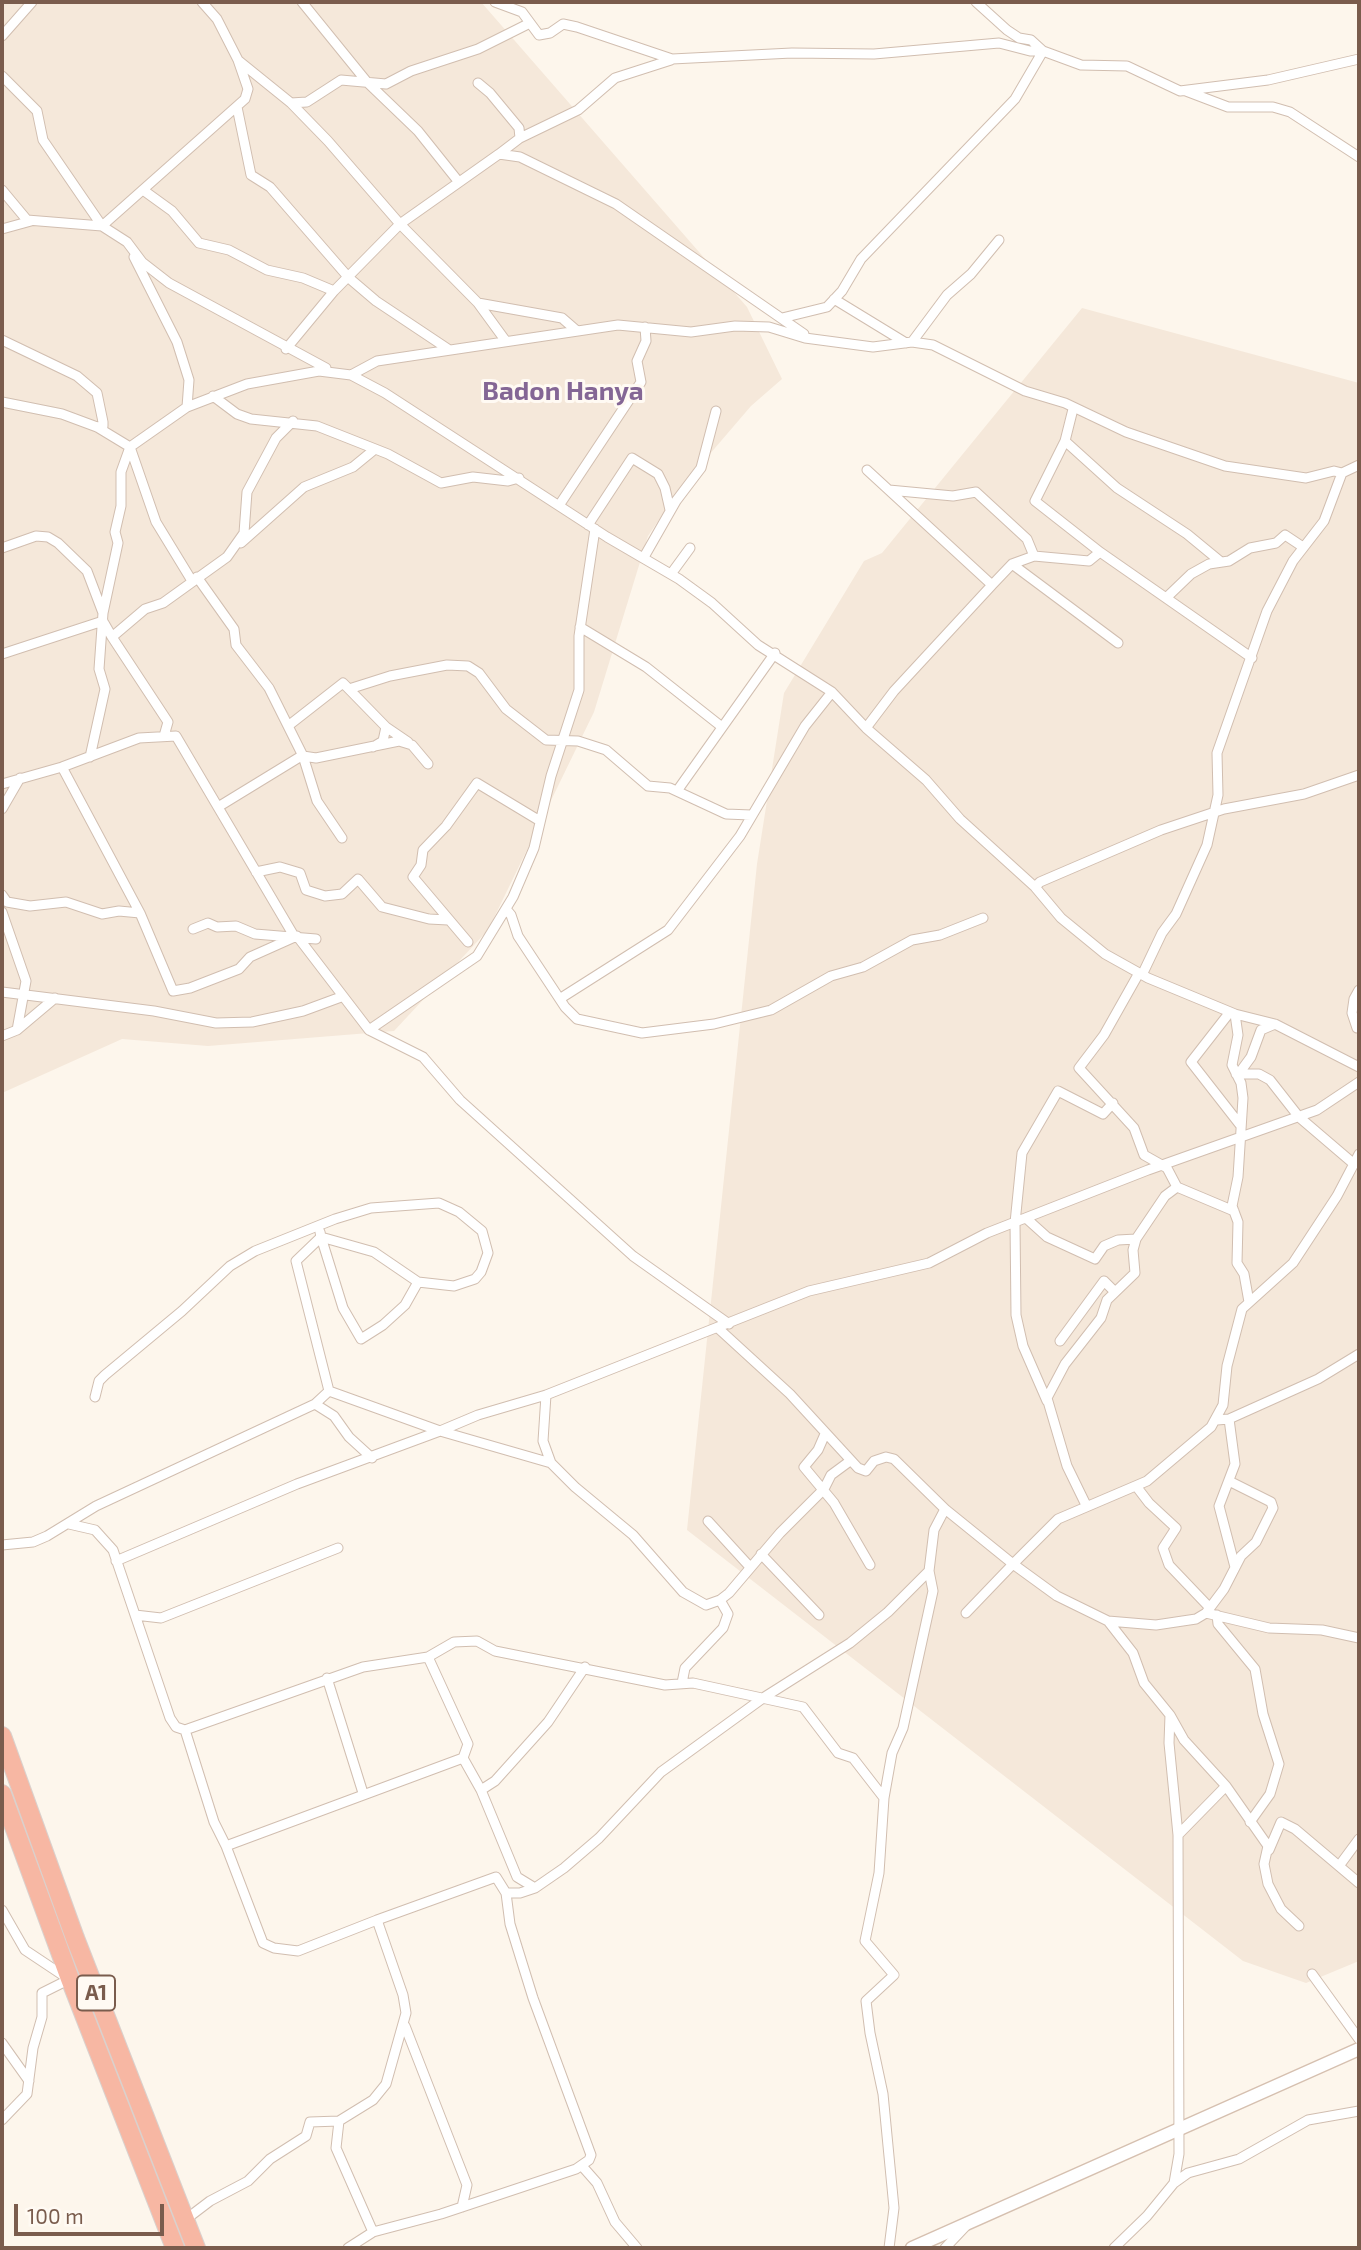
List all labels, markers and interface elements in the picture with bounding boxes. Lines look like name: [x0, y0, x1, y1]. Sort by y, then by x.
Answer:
district label: Badon Hanya: [482, 375, 644, 407]
road number: A1: [77, 1976, 115, 2010]
scale bar: [18, 2190, 168, 2234]
text: 100 m: [27, 2203, 84, 2228]

